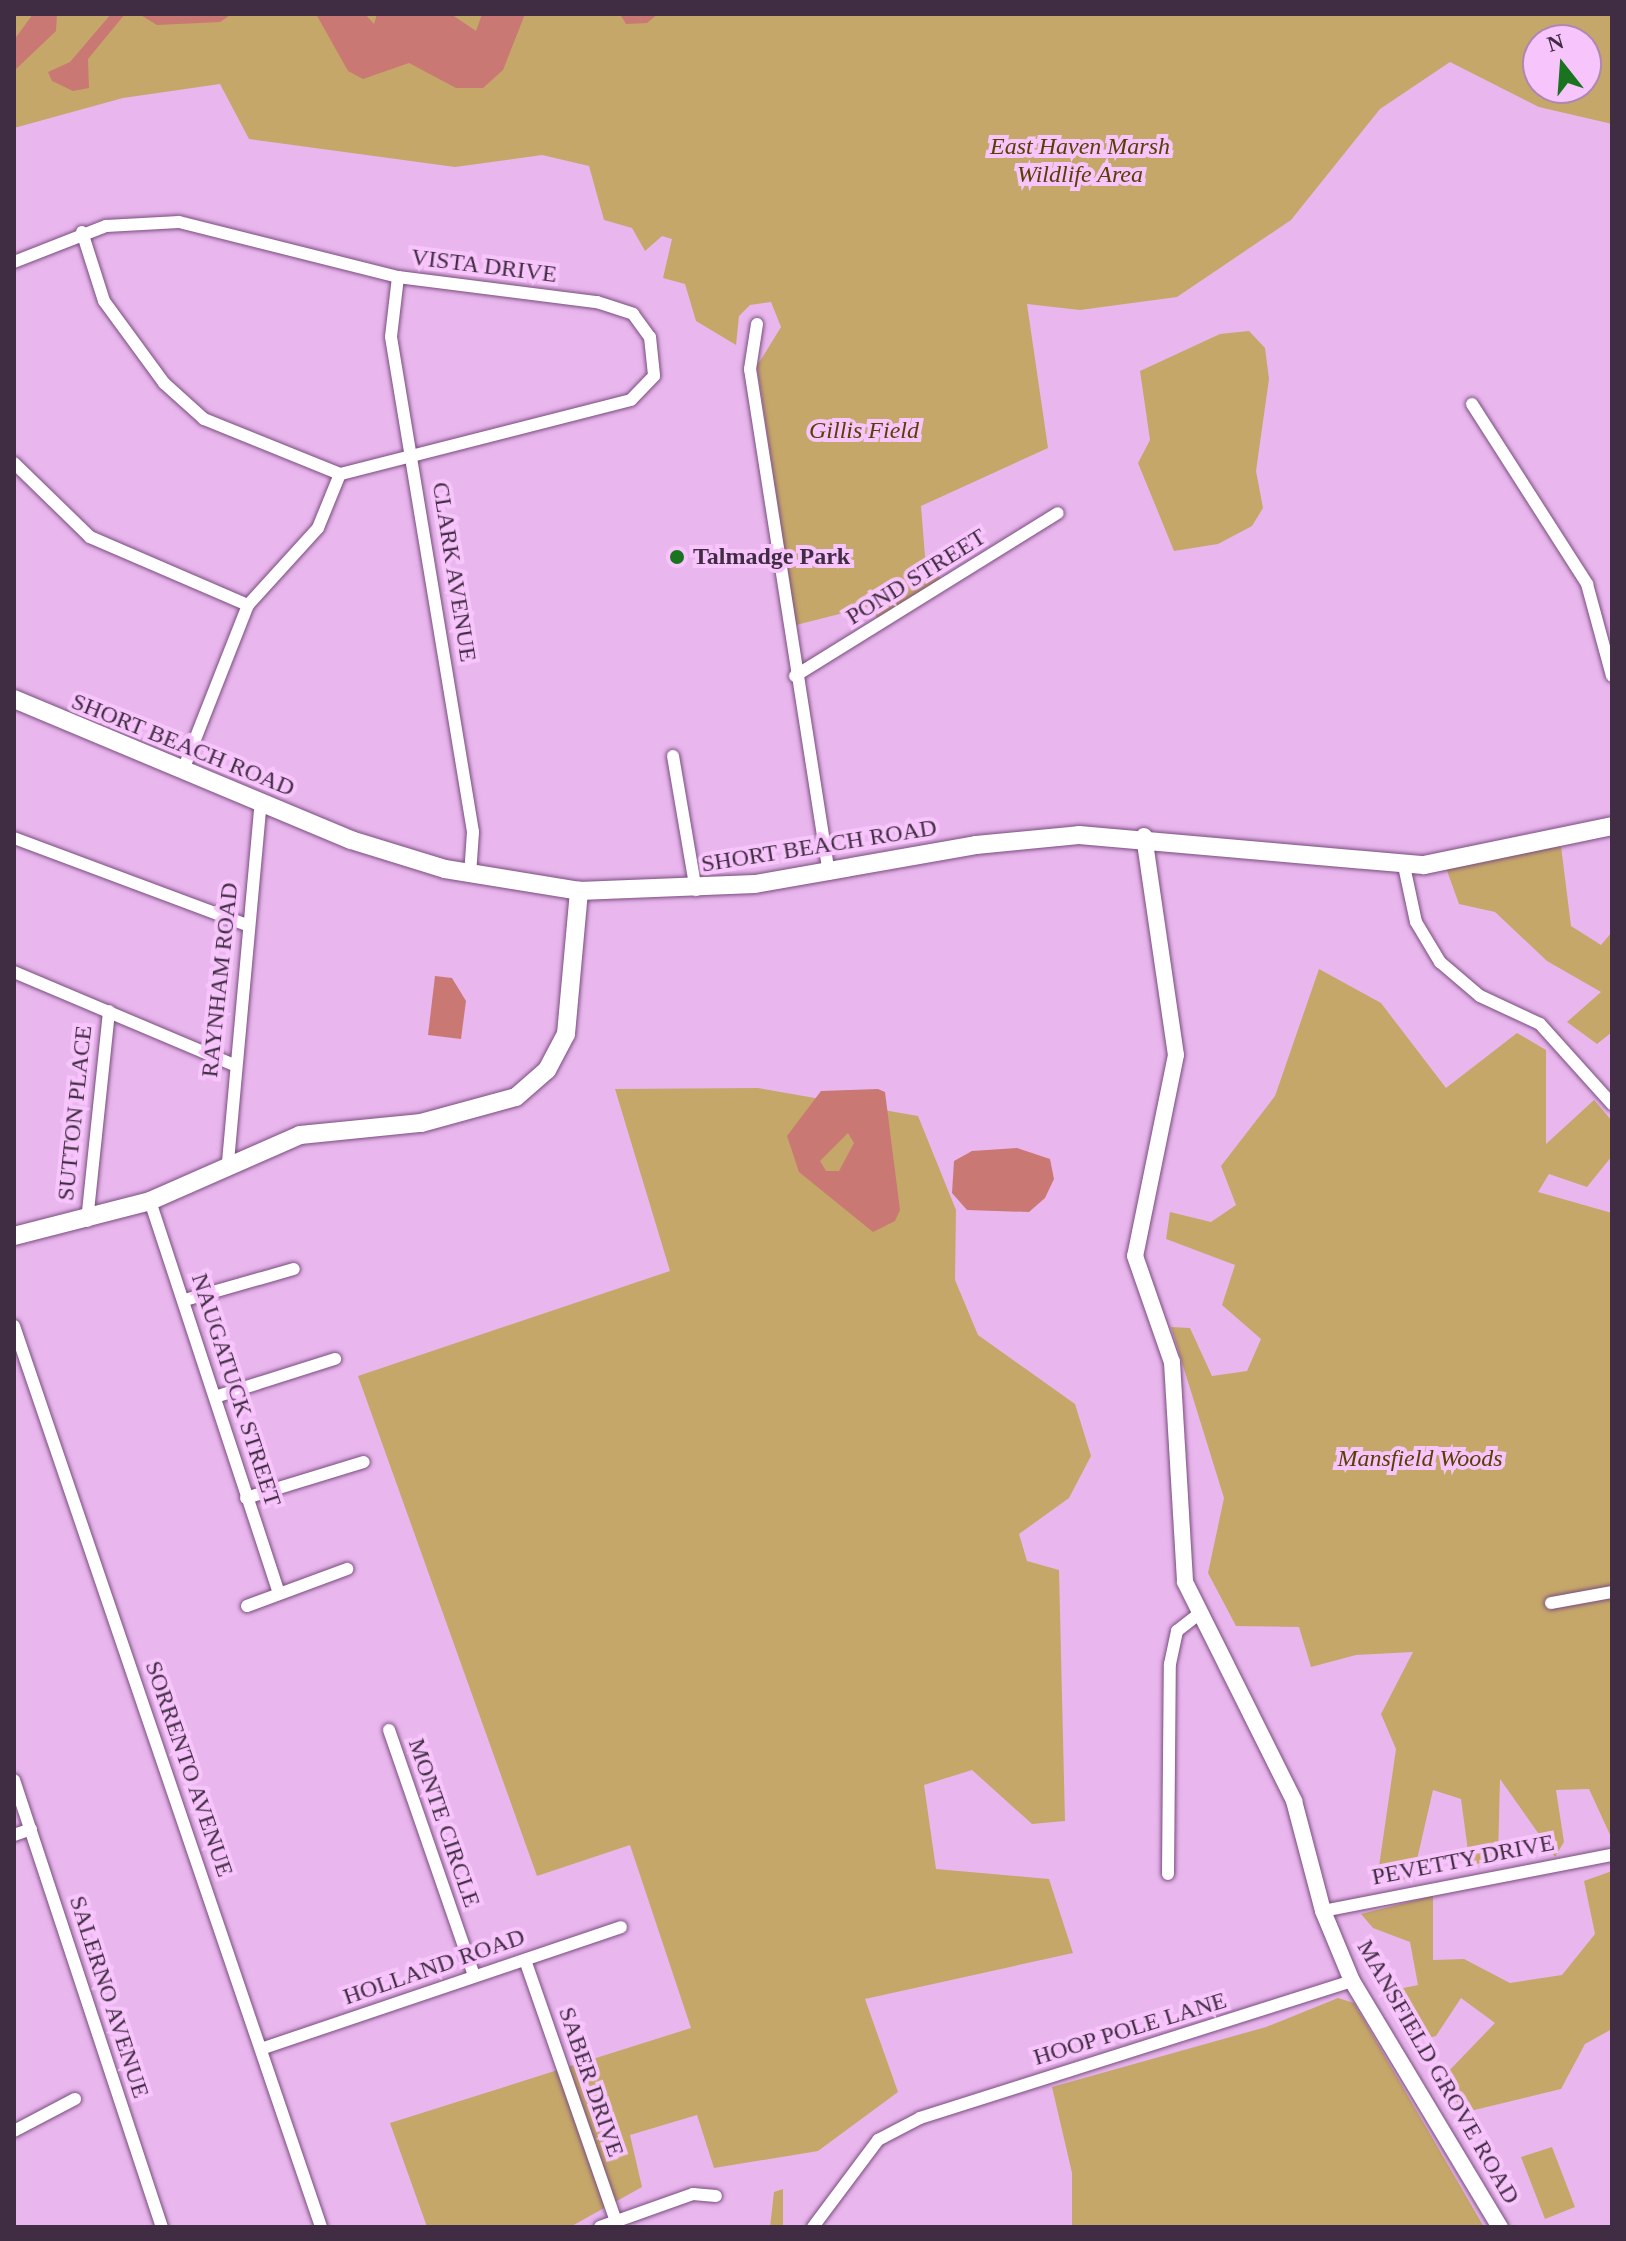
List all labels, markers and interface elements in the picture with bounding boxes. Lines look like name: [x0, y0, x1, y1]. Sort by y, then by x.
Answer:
north arrow: [1522, 24, 1602, 104]
text: N: [1544, 28, 1567, 57]
park label: East Haven Marsh Wildlife Area: [990, 133, 1170, 189]
street label: VISTA DRIVE: [409, 243, 559, 289]
park label: Gillis Field: [809, 417, 919, 445]
street label: CLARK AVENUE: [425, 479, 483, 665]
street label: POND STREET: [841, 523, 991, 631]
place label: Talmadge Park: [693, 543, 850, 571]
marker: Talmadge Park: [668, 548, 686, 566]
street label: SHORT BEACH ROAD: [67, 687, 299, 803]
street label: SHORT BEACH ROAD: [699, 813, 939, 879]
street label: RAYNHAM ROAD: [195, 881, 245, 1079]
street label: SUTTON PLACE: [51, 1024, 99, 1202]
street label: NAUGATUCK STREET: [185, 1270, 287, 1510]
park label: Mansfield Woods: [1337, 1445, 1503, 1473]
street label: SORRENTO AVENUE: [138, 1657, 240, 1881]
street label: MONTE CIRCLE: [402, 1735, 486, 1911]
street label: PEVETTY DRIVE: [1369, 1828, 1557, 1892]
street label: SALERNO AVENUE: [63, 1892, 155, 2102]
street label: HOLLAND ROAD: [339, 1922, 529, 2012]
street label: MANSFIELD GROVE ROAD: [1351, 1935, 1525, 2209]
street label: HOOP POLE LANE: [1030, 1986, 1230, 2072]
street label: SABER DRIVE: [552, 2003, 630, 2161]

